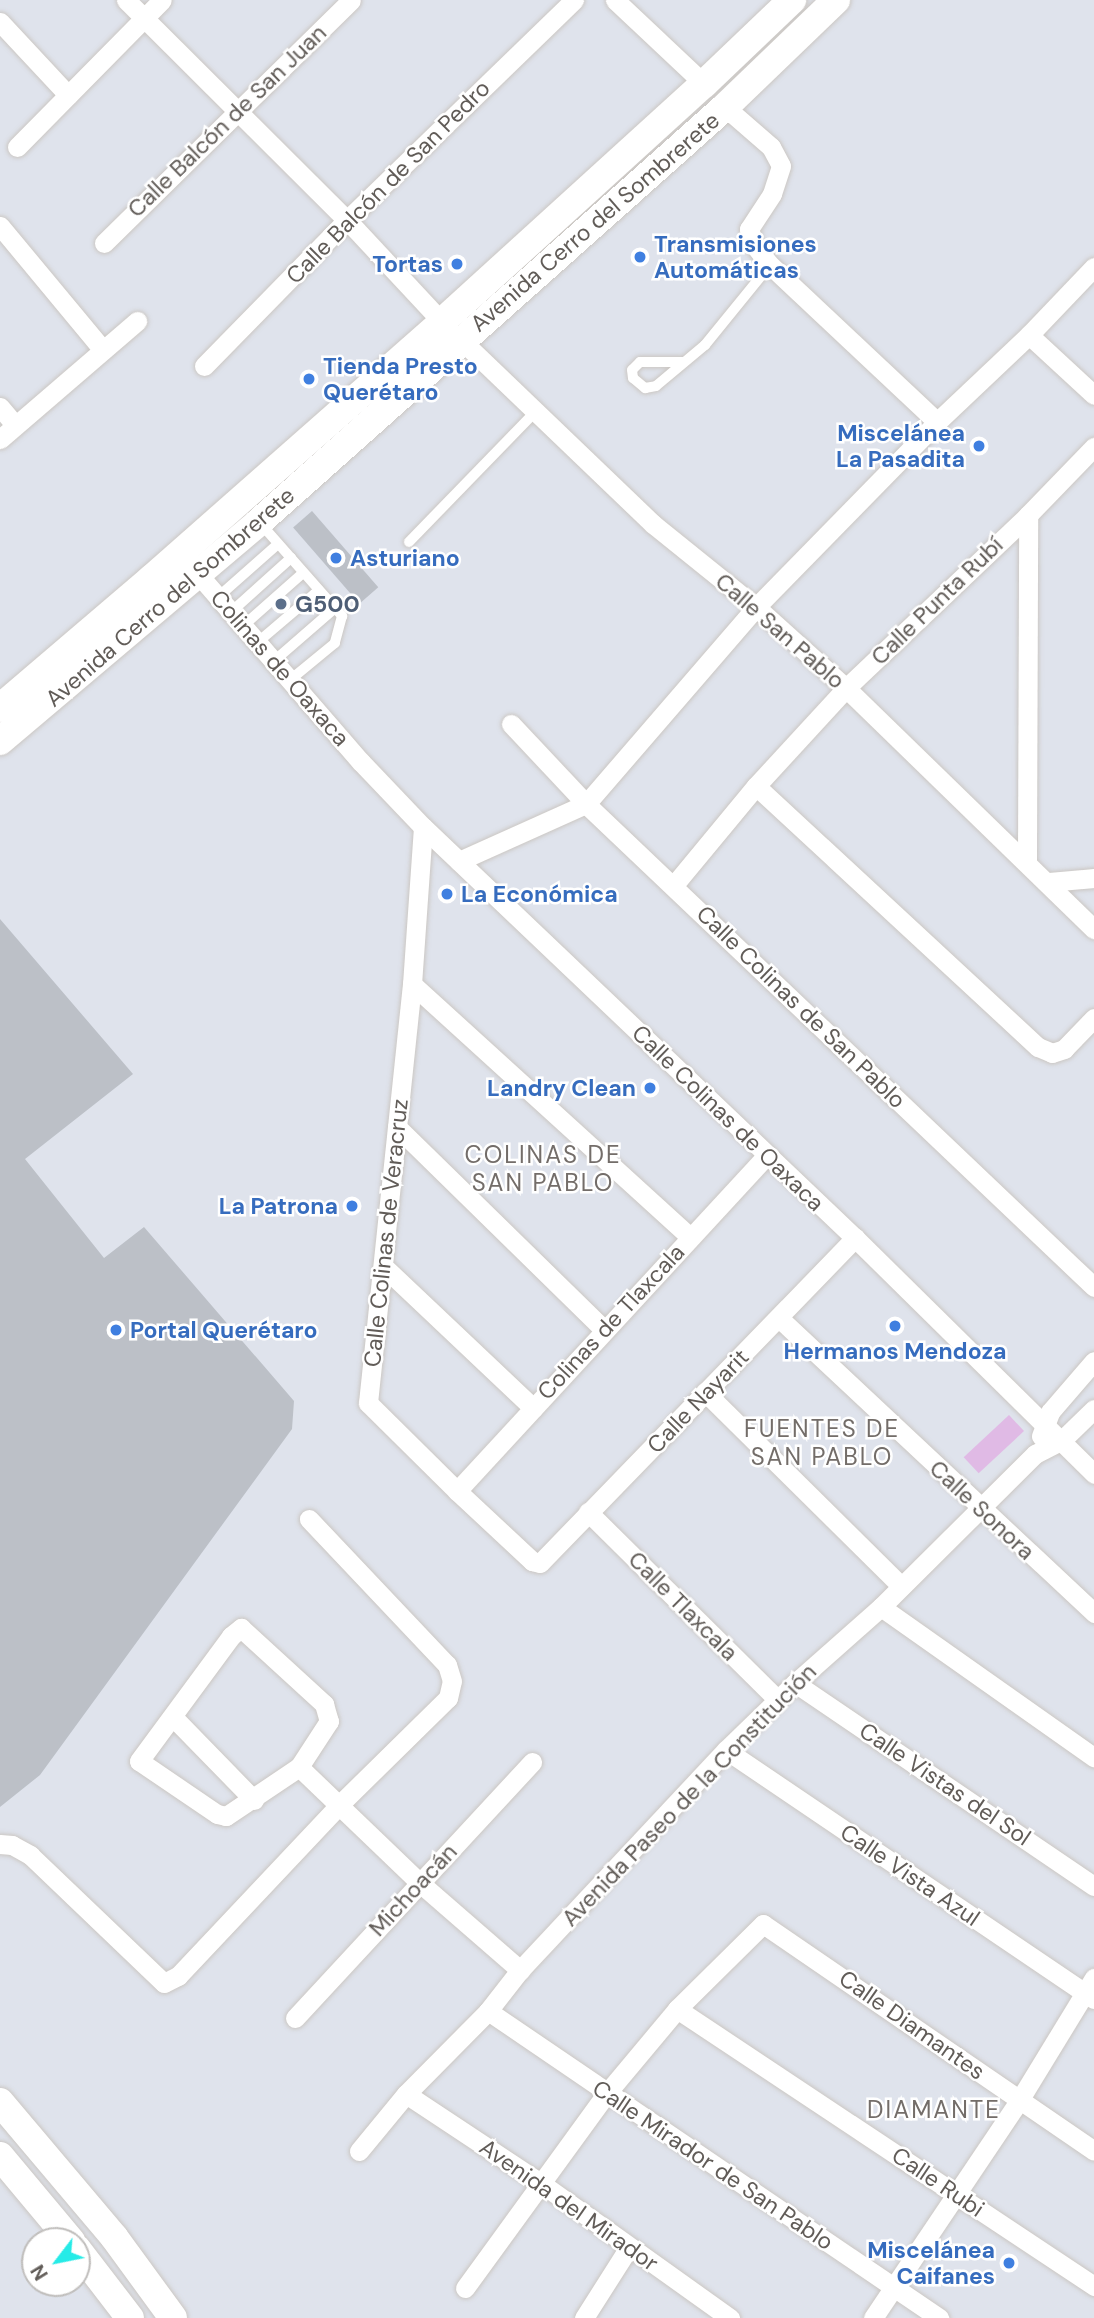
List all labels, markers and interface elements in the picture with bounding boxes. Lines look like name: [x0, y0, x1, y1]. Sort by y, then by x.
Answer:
street label: Calle Balcón de San Juan: [122, 19, 332, 223]
street label: Calle Balcón de San Pedro: [280, 74, 496, 290]
street label: Avenida Cerro del Sombrerete: [465, 106, 725, 338]
place label: Transmisiones Automáticas: [654, 230, 817, 284]
marker: Transmisiones Automáticas: [632, 249, 648, 265]
place label: Tortas: [372, 250, 443, 278]
marker: Tortas: [449, 256, 465, 272]
place label: Tienda Presto Querétaro: [323, 352, 478, 406]
marker: Tienda Presto Querétaro: [301, 371, 317, 387]
place label: Miscelánea La Pasadita: [836, 419, 965, 473]
marker: Miscelánea La Pasadita: [971, 438, 987, 454]
street label: Avenida Cerro del Sombrerete: [40, 481, 300, 713]
street label: Calle Punta Rubí: [865, 531, 1009, 671]
place label: Asturiano: [350, 544, 460, 572]
marker: Asturiano: [328, 550, 344, 566]
street label: Calle San Pablo: [710, 567, 850, 695]
street label: Colinas de Oaxaca: [205, 584, 355, 752]
place label: G500: [295, 590, 360, 618]
marker: G500: [273, 596, 289, 612]
place label: La Económica: [461, 880, 618, 908]
marker: La Económica: [439, 886, 455, 902]
street label: Calle Colinas de San Pablo: [691, 900, 911, 1114]
street label: Calle Colinas de Oaxaca: [626, 1019, 830, 1217]
place label: Landry Clean: [487, 1074, 636, 1102]
marker: Landry Clean: [642, 1080, 658, 1096]
street label: Calle Colinas de Veracruz: [358, 1098, 414, 1368]
district label: COLINAS DE SAN PABLO: [466, 1141, 620, 1197]
place label: La Patrona: [219, 1192, 338, 1220]
marker: La Patrona: [344, 1198, 360, 1214]
street label: Colinas de Tlaxcala: [532, 1239, 690, 1405]
place label: Portal Querétaro: [130, 1316, 318, 1344]
marker: Hermanos Mendoza: [887, 1318, 903, 1334]
marker: Portal Querétaro: [108, 1322, 124, 1338]
place label: Hermanos Mendoza: [784, 1337, 1006, 1365]
street label: Calle Nayarit: [641, 1343, 755, 1459]
district label: FUENTES DE SAN PABLO: [745, 1415, 899, 1471]
street label: Calle Sonora: [924, 1454, 1040, 1566]
street label: Calle Tlaxcala: [623, 1546, 743, 1666]
street label: Avenida Paseo de la Constitución: [556, 1658, 822, 1932]
street label: Calle Vistas del Sol: [854, 1717, 1036, 1851]
street label: Calle Vista Azul: [835, 1818, 985, 1932]
street label: Michoacán: [363, 1838, 463, 1942]
street label: Calle Diamantes: [834, 1964, 990, 2086]
street label: Calle Mirador de San Pablo: [587, 2074, 839, 2256]
district label: DIAMANTE: [868, 2096, 1000, 2124]
street label: Avenida del Mirador: [474, 2133, 664, 2277]
street label: Calle Rubi: [887, 2141, 989, 2223]
north arrow: [21, 2227, 91, 2297]
place label: Miscelánea Caifanes: [867, 2236, 995, 2290]
marker: Miscelánea Caifanes: [1001, 2255, 1017, 2271]
text: N: [25, 2260, 54, 2285]

